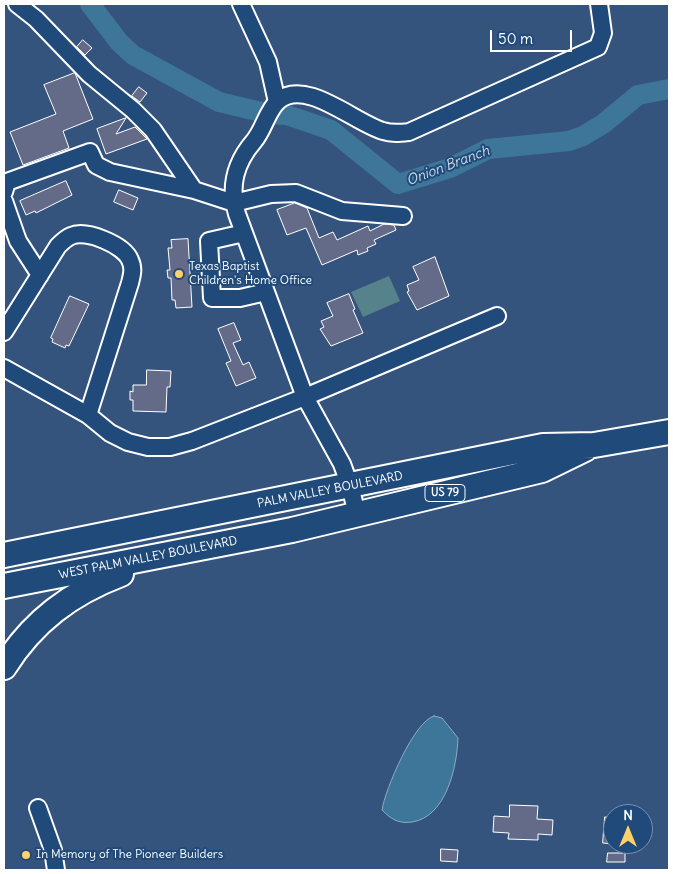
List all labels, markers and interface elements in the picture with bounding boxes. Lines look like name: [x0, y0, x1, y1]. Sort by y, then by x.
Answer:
scale bar: [493, 20, 576, 52]
text: 50 m: [498, 29, 533, 48]
water label: Onion Branch: [404, 142, 492, 190]
place label: Texas Baptist Children's Home Office: [189, 260, 312, 288]
marker: Texas Baptist Children's Home Office: [173, 268, 185, 280]
street label: PALM VALLEY BOULEVARD: [256, 469, 404, 511]
road number: US 79: [425, 484, 465, 502]
street label: WEST PALM VALLEY BOULEVARD: [57, 534, 239, 582]
north arrow: [603, 804, 653, 854]
text: N: [623, 806, 633, 824]
place label: In Memory of The Pioneer Builders: [36, 848, 223, 862]
marker: In Memory of The Pioneer Builders: [20, 849, 32, 861]

